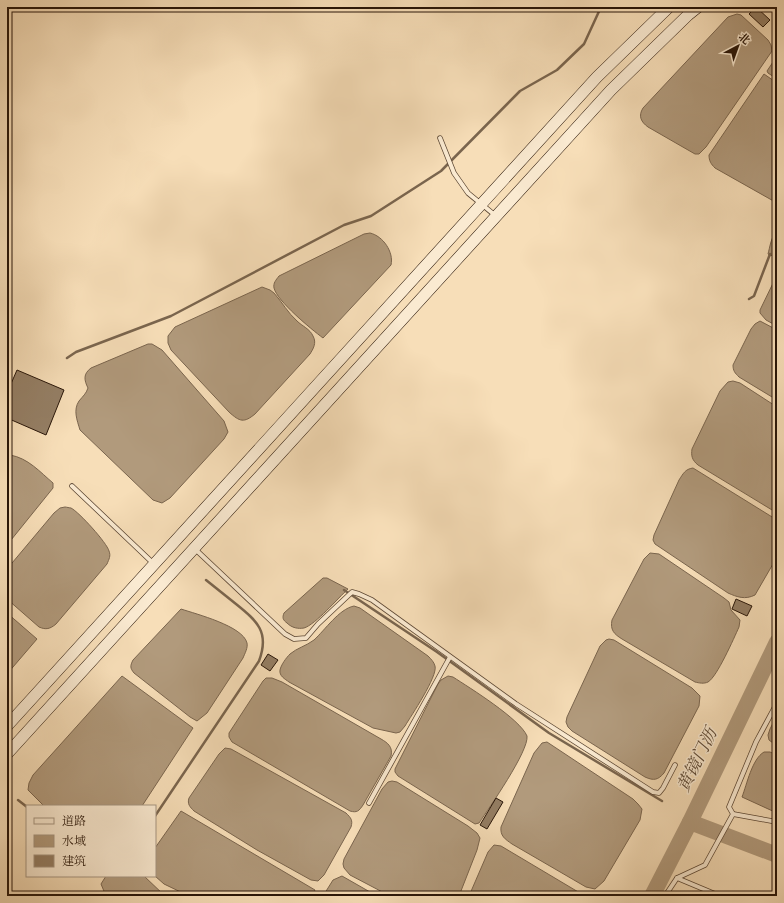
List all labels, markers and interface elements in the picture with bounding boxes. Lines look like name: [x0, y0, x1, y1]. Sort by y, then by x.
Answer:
north arrow: [718, 26, 758, 66]
text: 北: [735, 30, 753, 48]
water label: 黄镜门沥: [672, 722, 724, 796]
legend: [26, 805, 156, 877]
text: 道路: [62, 813, 86, 829]
text: 水域: [62, 833, 86, 849]
text: 建筑: [62, 853, 86, 869]

